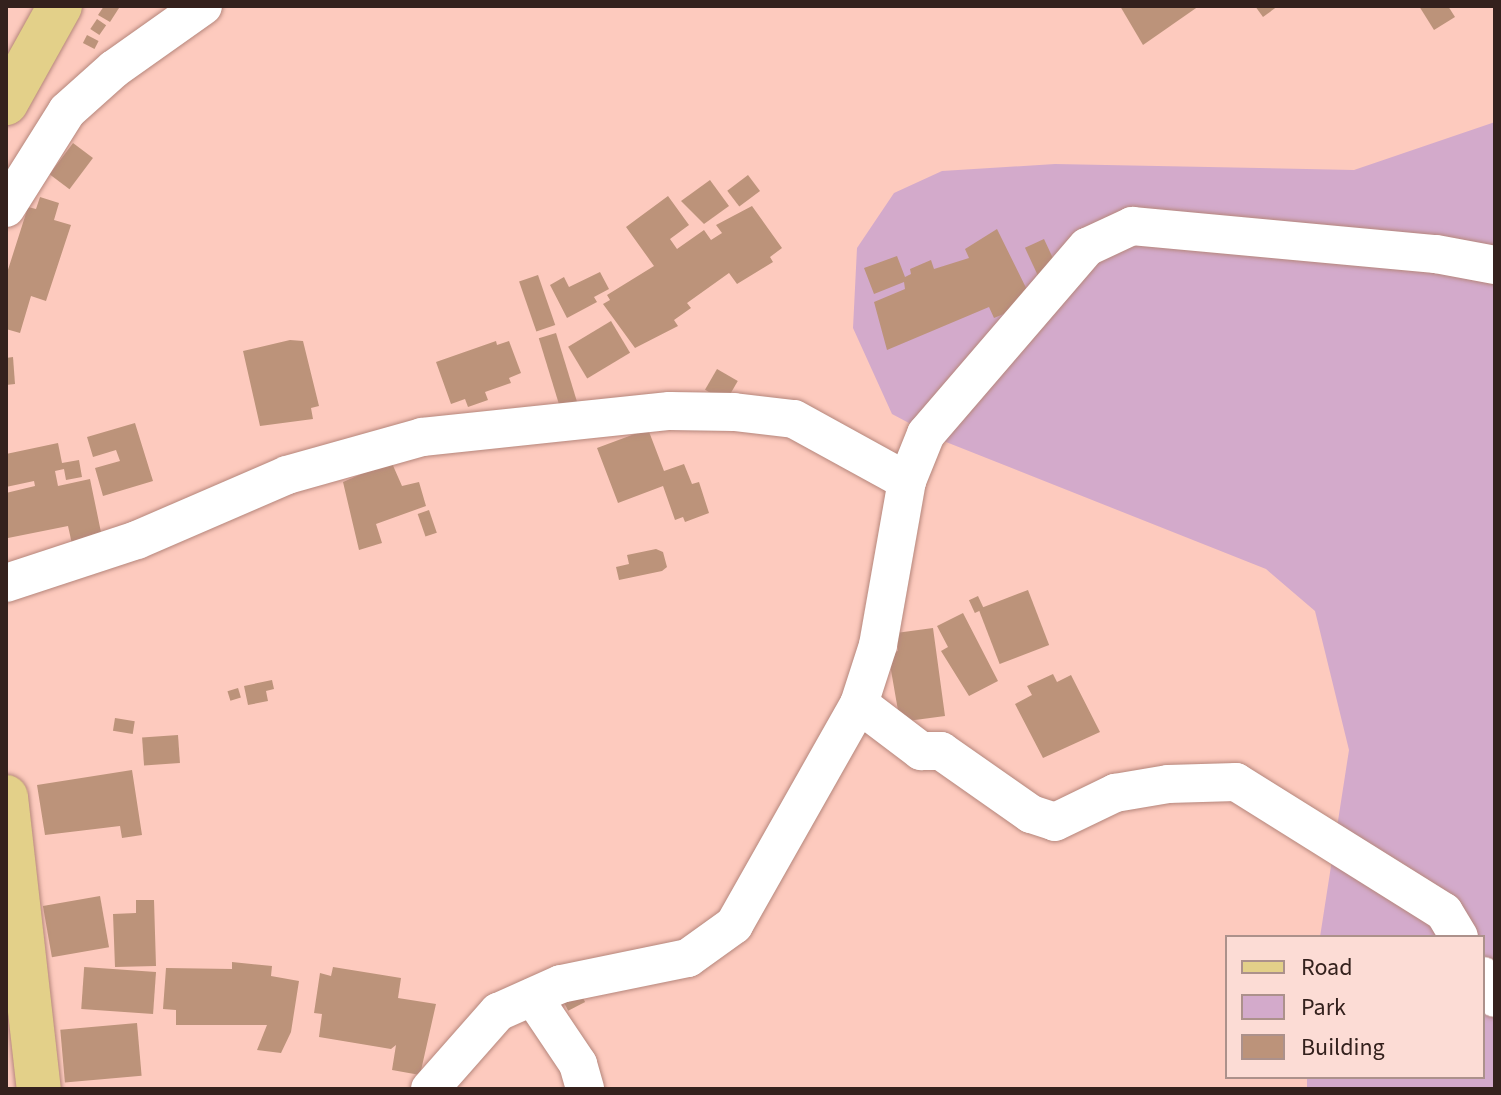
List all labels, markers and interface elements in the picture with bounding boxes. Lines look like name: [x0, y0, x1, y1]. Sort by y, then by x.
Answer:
legend: [1225, 935, 1485, 1079]
text: Road: [1301, 950, 1353, 985]
text: Park: [1301, 990, 1346, 1025]
text: Building: [1301, 1030, 1385, 1065]

